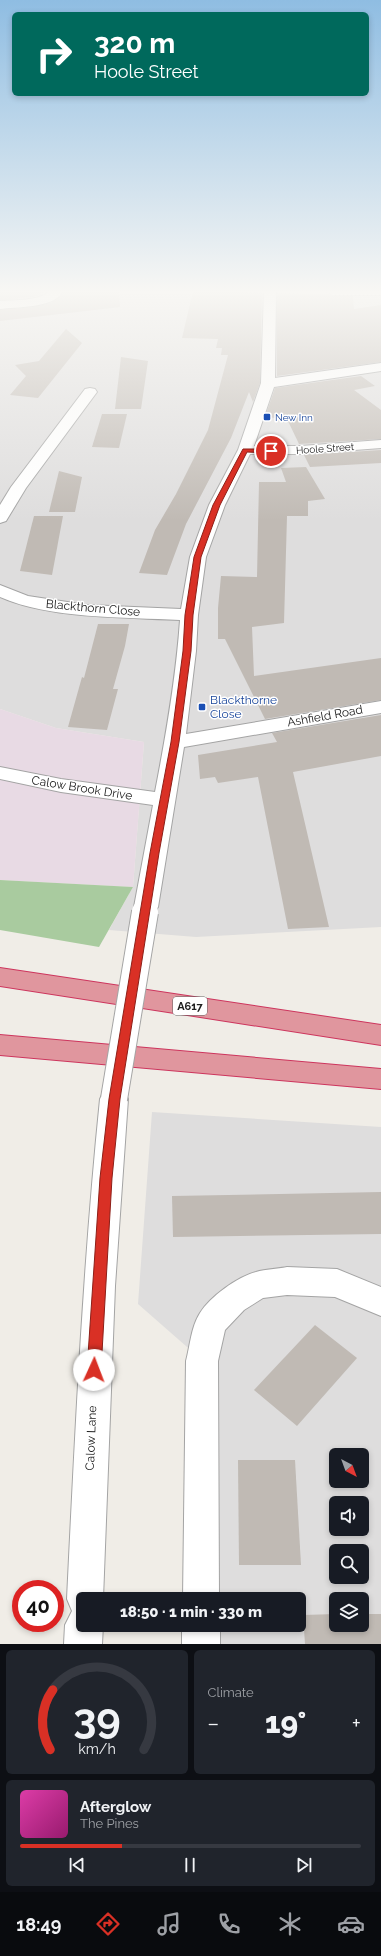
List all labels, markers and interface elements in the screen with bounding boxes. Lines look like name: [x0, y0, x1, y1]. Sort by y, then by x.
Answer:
text: 320 m: [94, 27, 175, 60]
icon: right: [28, 28, 80, 80]
text: Hoole Street: [94, 61, 199, 82]
marker: New Inn: [262, 412, 272, 422]
place label: New Inn: [275, 412, 313, 423]
pin: [254, 434, 288, 468]
icon: arrive: [260, 440, 282, 462]
street label: Hoole Street: [296, 441, 355, 456]
street label: Blackthorn Close: [45, 597, 141, 619]
place label: Blackthorne Close: [210, 693, 277, 721]
marker: Blackthorne Close: [197, 702, 207, 712]
street label: Ashfield Road: [286, 702, 364, 730]
street label: Calow Brook Drive: [31, 773, 133, 803]
road number: A617: [173, 997, 207, 1015]
position arrow: [73, 1349, 115, 1391]
street label: Calow Lane: [83, 1405, 99, 1471]
north arrow: [329, 1448, 369, 1488]
map controls: [329, 1448, 369, 1632]
button: sound: [329, 1496, 369, 1536]
button: search: [329, 1544, 369, 1584]
speed limit sign: 40: [12, 1580, 64, 1632]
button: layers: [329, 1592, 369, 1632]
text: 18:50 · 1 min · 330 m: [120, 1603, 262, 1621]
text: Climate: [208, 1685, 254, 1700]
text: 39: [73, 1694, 121, 1743]
text: 19°: [265, 1705, 306, 1740]
text: −: [208, 1710, 219, 1736]
text: +: [352, 1710, 361, 1736]
text: km/h: [78, 1741, 116, 1757]
text: Afterglow: [80, 1798, 151, 1816]
text: The Pines: [80, 1816, 139, 1831]
icon: previous: [66, 1854, 88, 1876]
icon: pause: [179, 1854, 201, 1876]
icon: next: [293, 1854, 315, 1876]
icon: directions: [94, 1910, 122, 1938]
icon: music: [155, 1910, 183, 1938]
icon: phone: [215, 1910, 243, 1938]
icon: climate: [276, 1910, 304, 1938]
icon: car: [337, 1910, 365, 1938]
text: 18:49: [16, 1914, 61, 1935]

